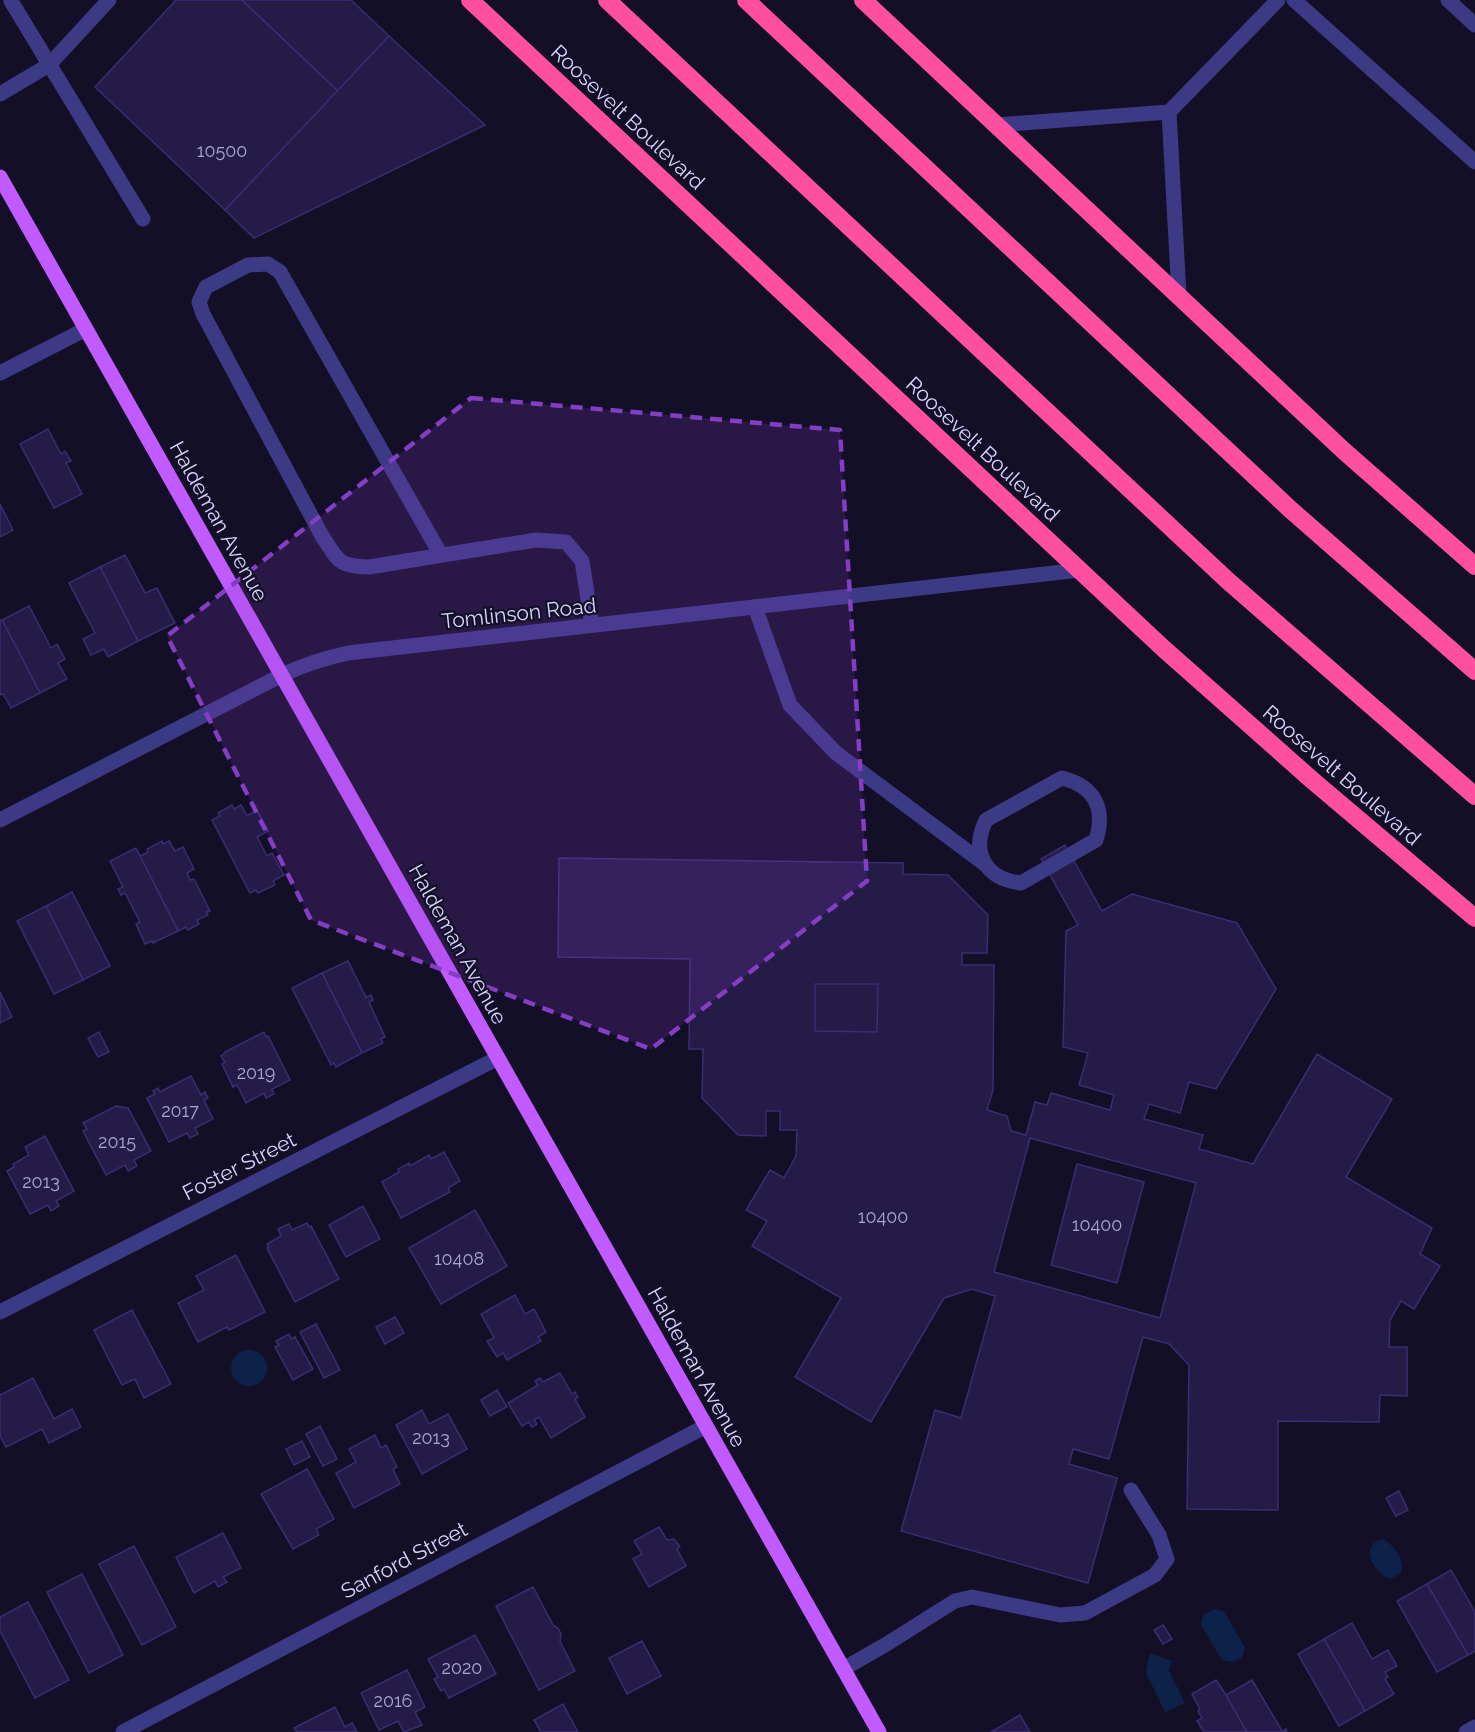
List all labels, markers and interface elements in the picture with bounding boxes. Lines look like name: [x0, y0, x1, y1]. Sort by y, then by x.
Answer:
street label: Roosevelt Boulevard: [546, 39, 710, 195]
house number: 10500: [197, 140, 247, 161]
street label: Roosevelt Boulevard: [901, 371, 1065, 527]
street label: Haldeman Avenue: [165, 437, 273, 605]
street label: Tomlinson Road: [440, 592, 598, 634]
street label: Roosevelt Boulevard: [1258, 700, 1426, 850]
street label: Haldeman Avenue: [404, 860, 512, 1028]
house number: 2019: [237, 1062, 275, 1083]
house number: 2017: [161, 1100, 199, 1121]
street label: Foster Street: [178, 1127, 300, 1205]
house number: 2015: [98, 1131, 136, 1152]
house number: 2013: [22, 1171, 60, 1192]
house number: 10400: [858, 1206, 908, 1227]
house number: 10400: [1072, 1214, 1122, 1235]
house number: 10408: [434, 1248, 484, 1269]
street label: Haldeman Avenue: [643, 1283, 751, 1451]
house number: 2013: [412, 1427, 450, 1448]
street label: Sanford Street: [337, 1516, 471, 1604]
house number: 2020: [442, 1657, 482, 1678]
house number: 2016: [374, 1690, 413, 1711]

